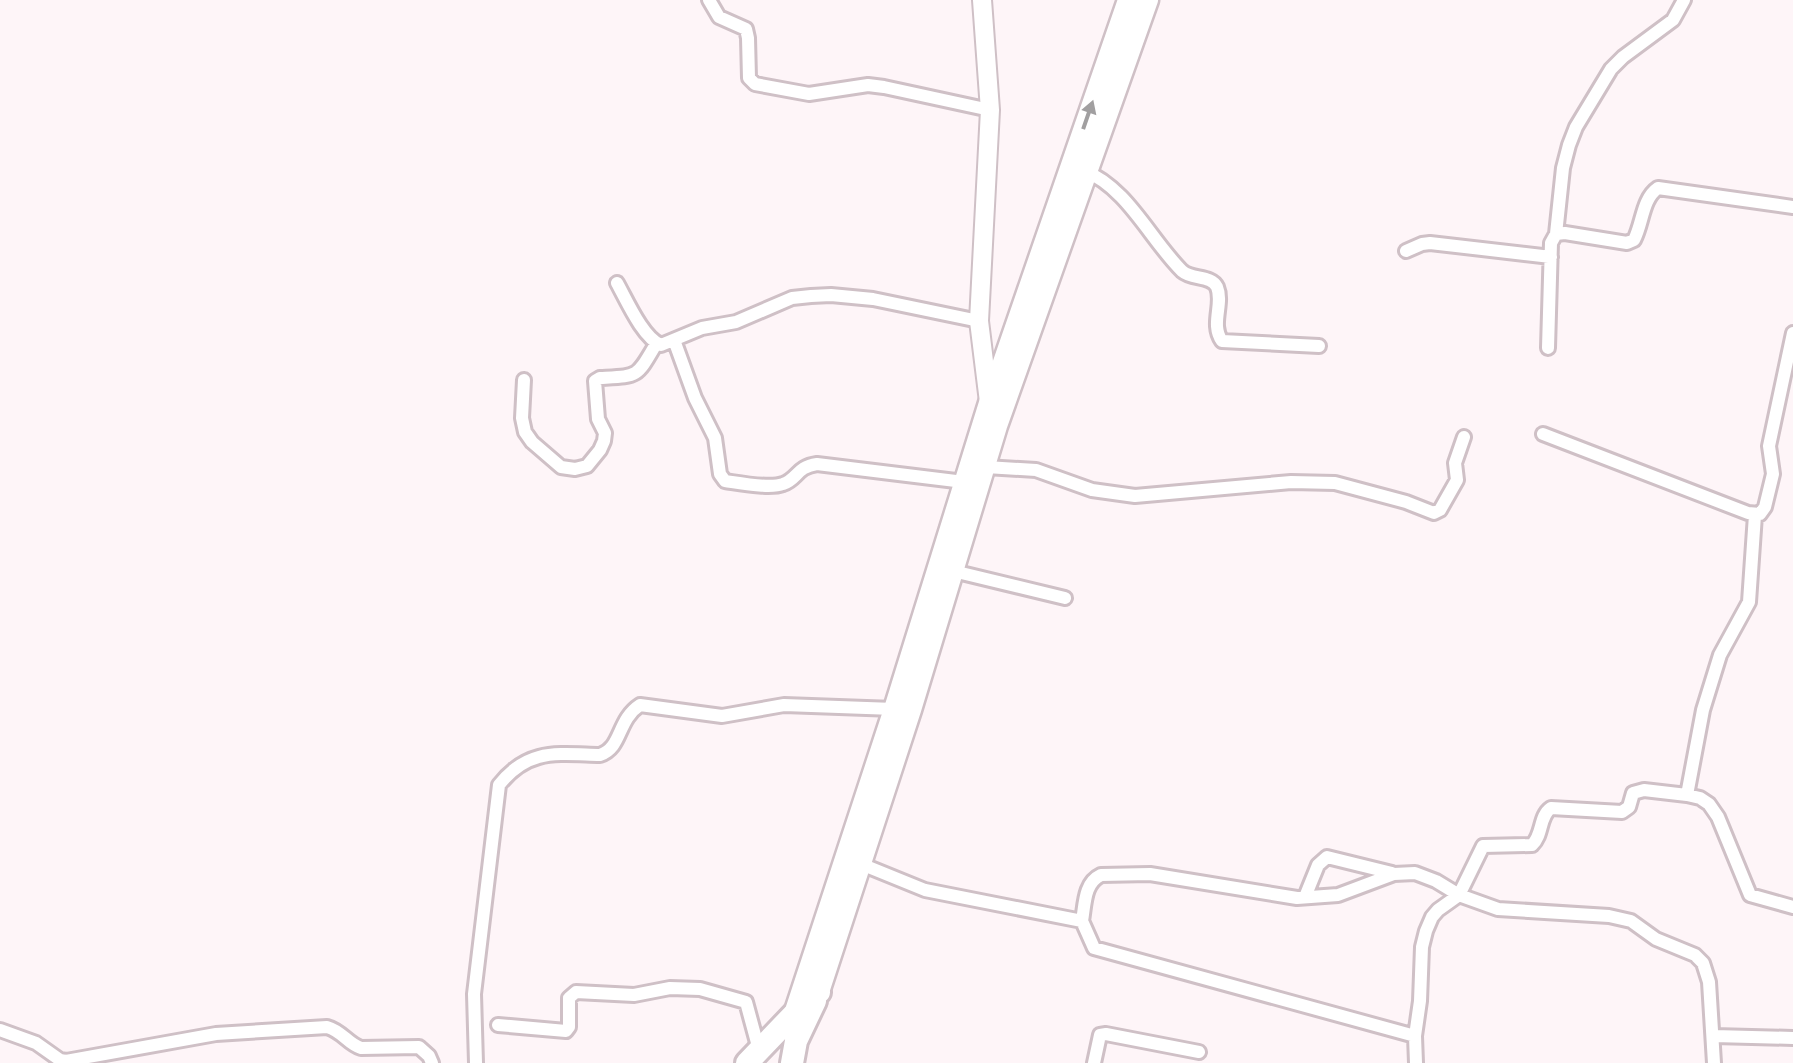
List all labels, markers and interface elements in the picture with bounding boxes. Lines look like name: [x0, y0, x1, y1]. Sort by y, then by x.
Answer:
one-way arrow: [1081, 100, 1096, 130]

